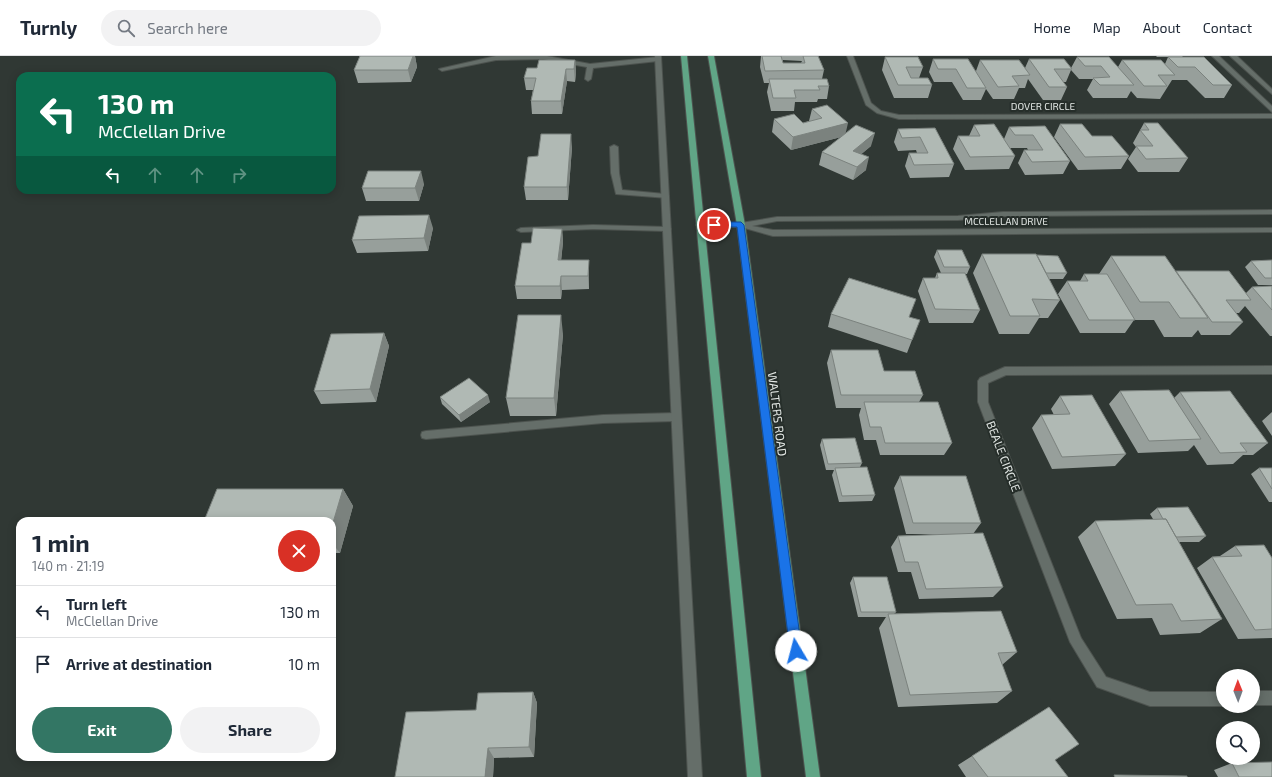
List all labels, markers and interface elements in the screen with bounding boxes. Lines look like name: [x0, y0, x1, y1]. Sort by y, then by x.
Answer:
search box: [101, 10, 381, 46]
text: Turnly: [20, 16, 77, 39]
icon: search: [115, 17, 137, 39]
text: Search here: [147, 19, 228, 37]
text: Home: [1034, 19, 1071, 36]
text: Map: [1093, 19, 1121, 36]
text: About: [1143, 19, 1181, 36]
text: Contact: [1203, 19, 1252, 36]
text: 130 m: [98, 86, 174, 120]
icon: left: [32, 88, 84, 140]
street label: DOVER CIRCLE: [1011, 100, 1076, 112]
text: McClellan Drive: [98, 120, 226, 142]
icon: left: [102, 164, 124, 186]
icon: ahead: [144, 164, 166, 186]
icon: ahead: [186, 164, 208, 186]
icon: right: [228, 164, 250, 186]
pin: [697, 208, 731, 242]
icon: arrive: [703, 214, 725, 236]
street label: MCCLELLAN DRIVE: [964, 215, 1048, 227]
street label: WALTERS ROAD: [766, 371, 790, 457]
street label: BEALE CIRCLE: [984, 419, 1024, 493]
text: 1 min: [32, 528, 90, 557]
button: close: [278, 530, 320, 572]
text: 140 m · 21:19: [32, 558, 104, 574]
text: Turn left: [66, 595, 127, 613]
icon: left: [32, 601, 54, 623]
text: 130 m: [280, 603, 320, 621]
text: McClellan Drive: [66, 613, 158, 629]
position arrow: [775, 630, 817, 672]
icon: arrive: [32, 653, 54, 675]
text: Arrive at destination: [66, 655, 212, 673]
text: 10 m: [288, 655, 320, 673]
north arrow: [1216, 669, 1260, 713]
map controls: [1216, 669, 1260, 765]
button: Exit: [32, 707, 172, 753]
button: Share: [180, 707, 320, 753]
button: search: [1216, 721, 1260, 765]

